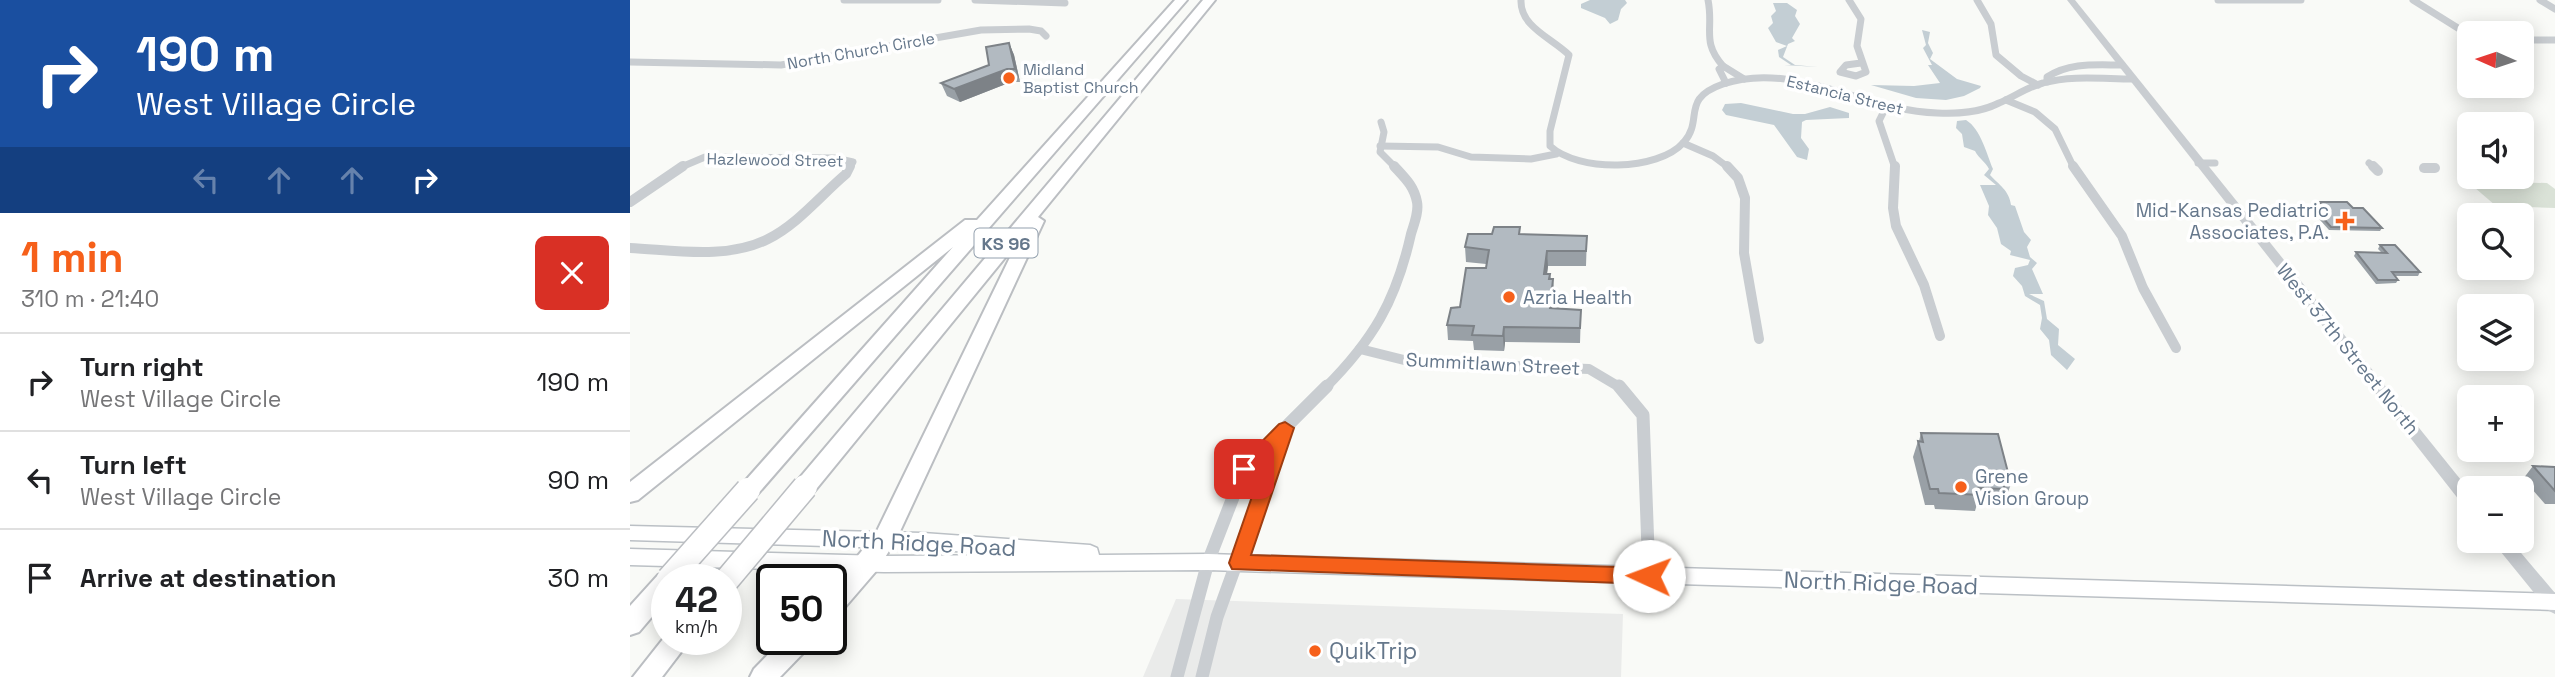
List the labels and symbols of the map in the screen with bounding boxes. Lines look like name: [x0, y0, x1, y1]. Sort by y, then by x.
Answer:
north arrow: [2457, 21, 2534, 98]
street label: North Church Circle: [785, 28, 937, 74]
place label: Midland Baptist Church: [1023, 59, 1139, 98]
marker: Midland Baptist Church: [1001, 70, 1017, 86]
street label: Estancia Street: [1785, 70, 1905, 120]
street label: Hazlewood Street: [706, 148, 844, 172]
place label: Mid-Kansas Pediatric Associates, P.A.: [2136, 198, 2329, 245]
marker: Mid-Kansas Pediatric Associates, P.A.: [2335, 211, 2355, 231]
road number: KS 96: [974, 229, 1038, 258]
street label: West 37th Street North: [2271, 258, 2425, 440]
place label: Azria Health: [1523, 285, 1632, 310]
marker: Azria Health: [1501, 289, 1517, 305]
street label: Summitlawn Street: [1405, 347, 1581, 381]
pin: [1214, 439, 1274, 499]
place label: Grene Vision Group: [1975, 464, 2089, 511]
marker: Grene Vision Group: [1953, 479, 1969, 495]
street label: North Ridge Road: [821, 523, 1017, 563]
position arrow: [1612, 539, 1686, 613]
speed limit sign: 50: [756, 564, 847, 655]
street label: North Ridge Road: [1783, 565, 1979, 601]
place label: QuikTrip: [1329, 636, 1417, 666]
marker: QuikTrip: [1307, 643, 1323, 659]

